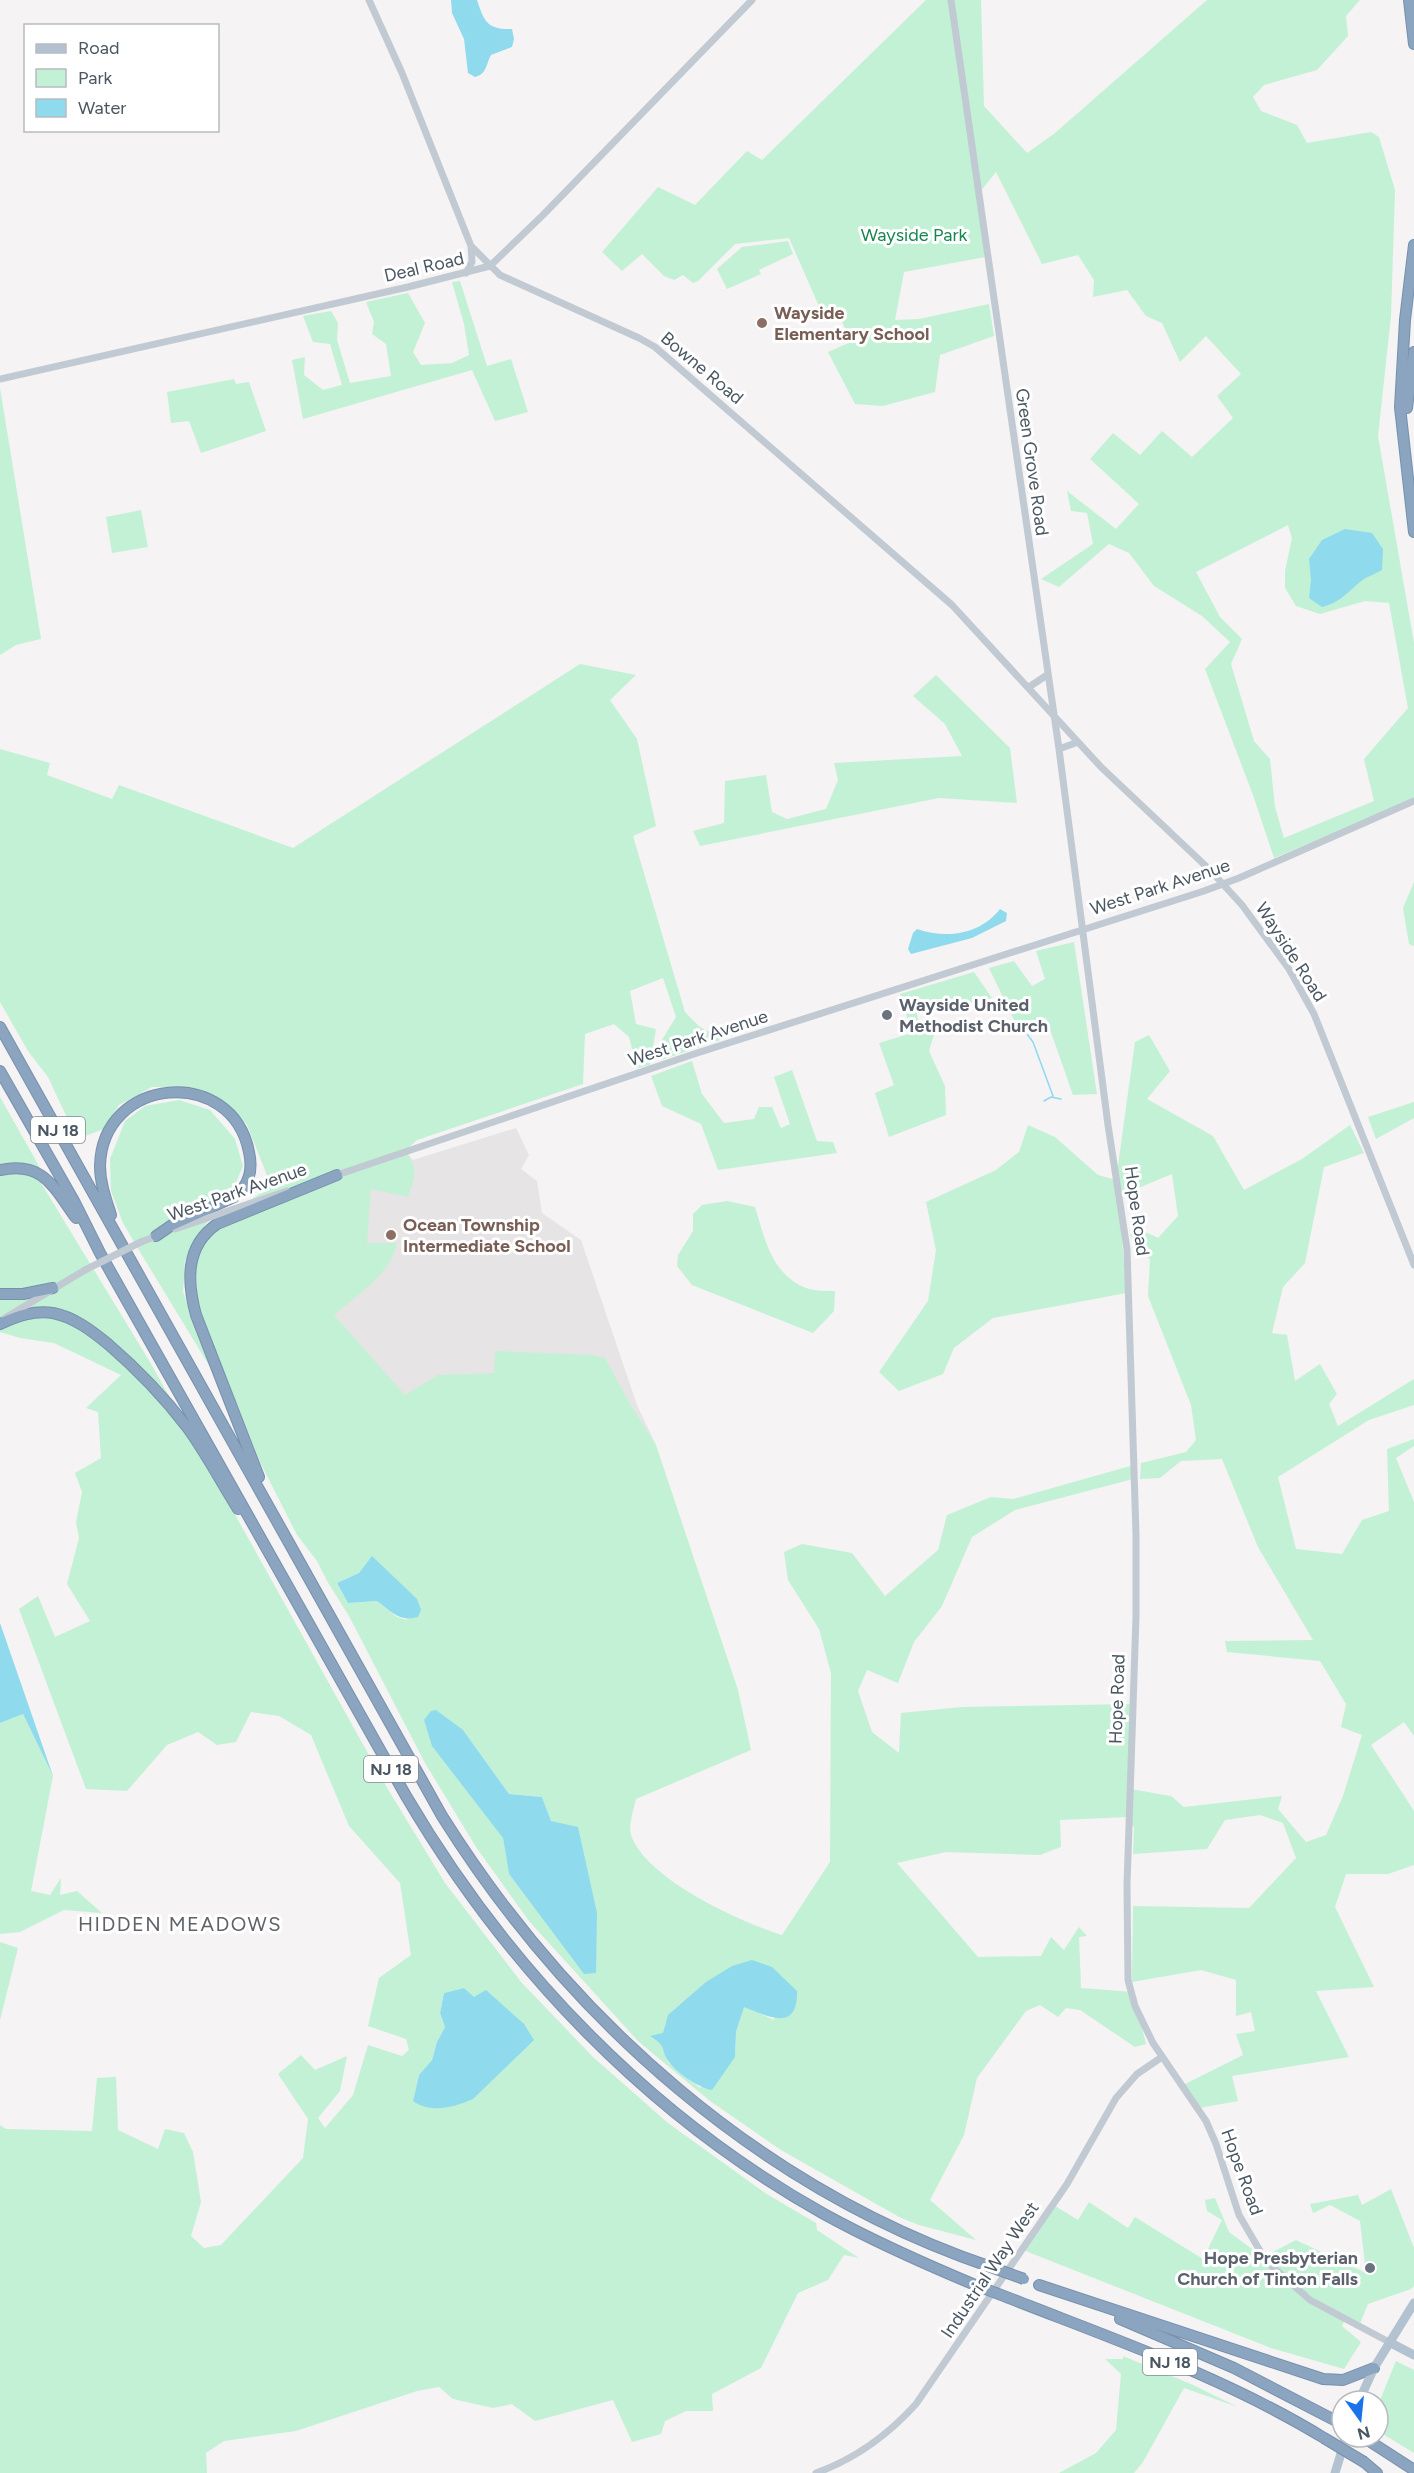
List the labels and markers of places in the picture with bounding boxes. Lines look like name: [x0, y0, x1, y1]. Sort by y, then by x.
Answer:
place label: Wayside Elementary School: [774, 302, 929, 345]
marker: Wayside Elementary School: [755, 316, 769, 330]
place label: Wayside United Methodist Church: [899, 994, 1048, 1037]
marker: Wayside United Methodist Church: [880, 1008, 894, 1022]
place label: Ocean Township Intermediate School: [403, 1214, 571, 1257]
marker: Ocean Township Intermediate School: [384, 1228, 398, 1242]
place label: Hope Presbyterian Church of Tinton Falls: [1177, 2247, 1359, 2290]
marker: Hope Presbyterian Church of Tinton Falls: [1363, 2261, 1377, 2275]

